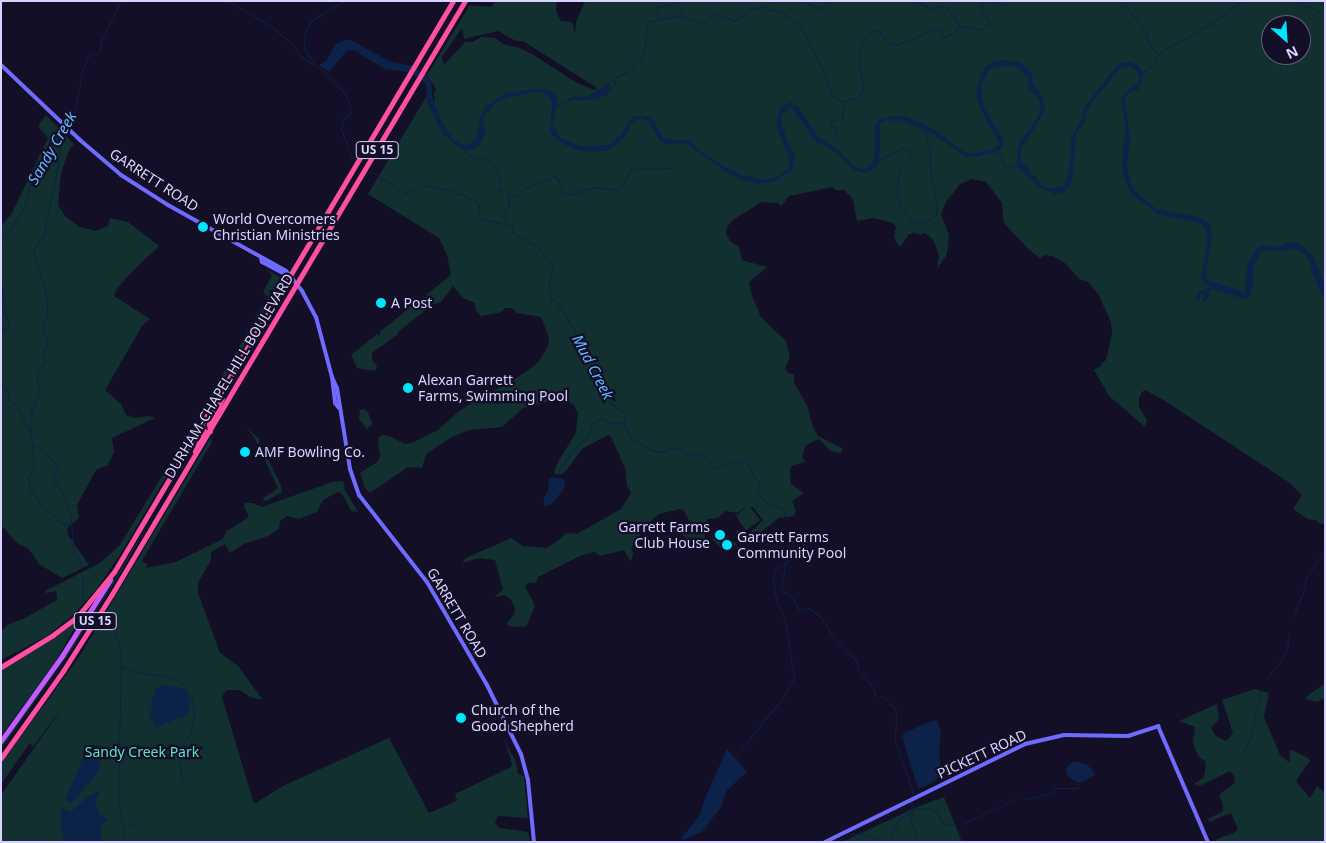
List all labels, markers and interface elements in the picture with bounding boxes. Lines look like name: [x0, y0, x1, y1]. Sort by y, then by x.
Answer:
north arrow: [1261, 15, 1311, 65]
text: N: [1283, 42, 1302, 64]
water label: Sandy Creek: [24, 108, 80, 188]
road number: US 15: [354, 140, 400, 160]
street label: GARRETT ROAD: [107, 145, 201, 215]
place label: World Overcomers Christian Ministries: [213, 211, 340, 243]
marker: World Overcomers Christian Ministries: [197, 221, 209, 233]
street label: DURHAM-CHAPEL HILL BOULEVARD: [161, 271, 297, 481]
place label: A Post: [391, 295, 432, 311]
marker: A Post: [375, 297, 387, 309]
water label: Mud Creek: [568, 332, 618, 402]
place label: Alexan Garrett Farms, Swimming Pool: [418, 372, 568, 404]
marker: Alexan Garrett Farms, Swimming Pool: [402, 382, 414, 394]
place label: AMF Bowling Co.: [255, 444, 365, 460]
marker: AMF Bowling Co.: [239, 446, 251, 458]
place label: Garrett Farms Club House: [618, 519, 710, 552]
marker: Garrett Farms Club House: [714, 529, 726, 541]
place label: Garrett Farms Community Pool: [737, 529, 846, 562]
marker: Garrett Farms Community Pool: [721, 539, 733, 551]
street label: GARRETT ROAD: [423, 565, 491, 661]
road number: US 15: [72, 612, 118, 630]
place label: Church of the Good Shepherd: [471, 702, 574, 734]
marker: Church of the Good Shepherd: [455, 712, 467, 724]
street label: PICKETT ROAD: [935, 726, 1029, 782]
park label: Sandy Creek Park: [85, 744, 199, 760]

